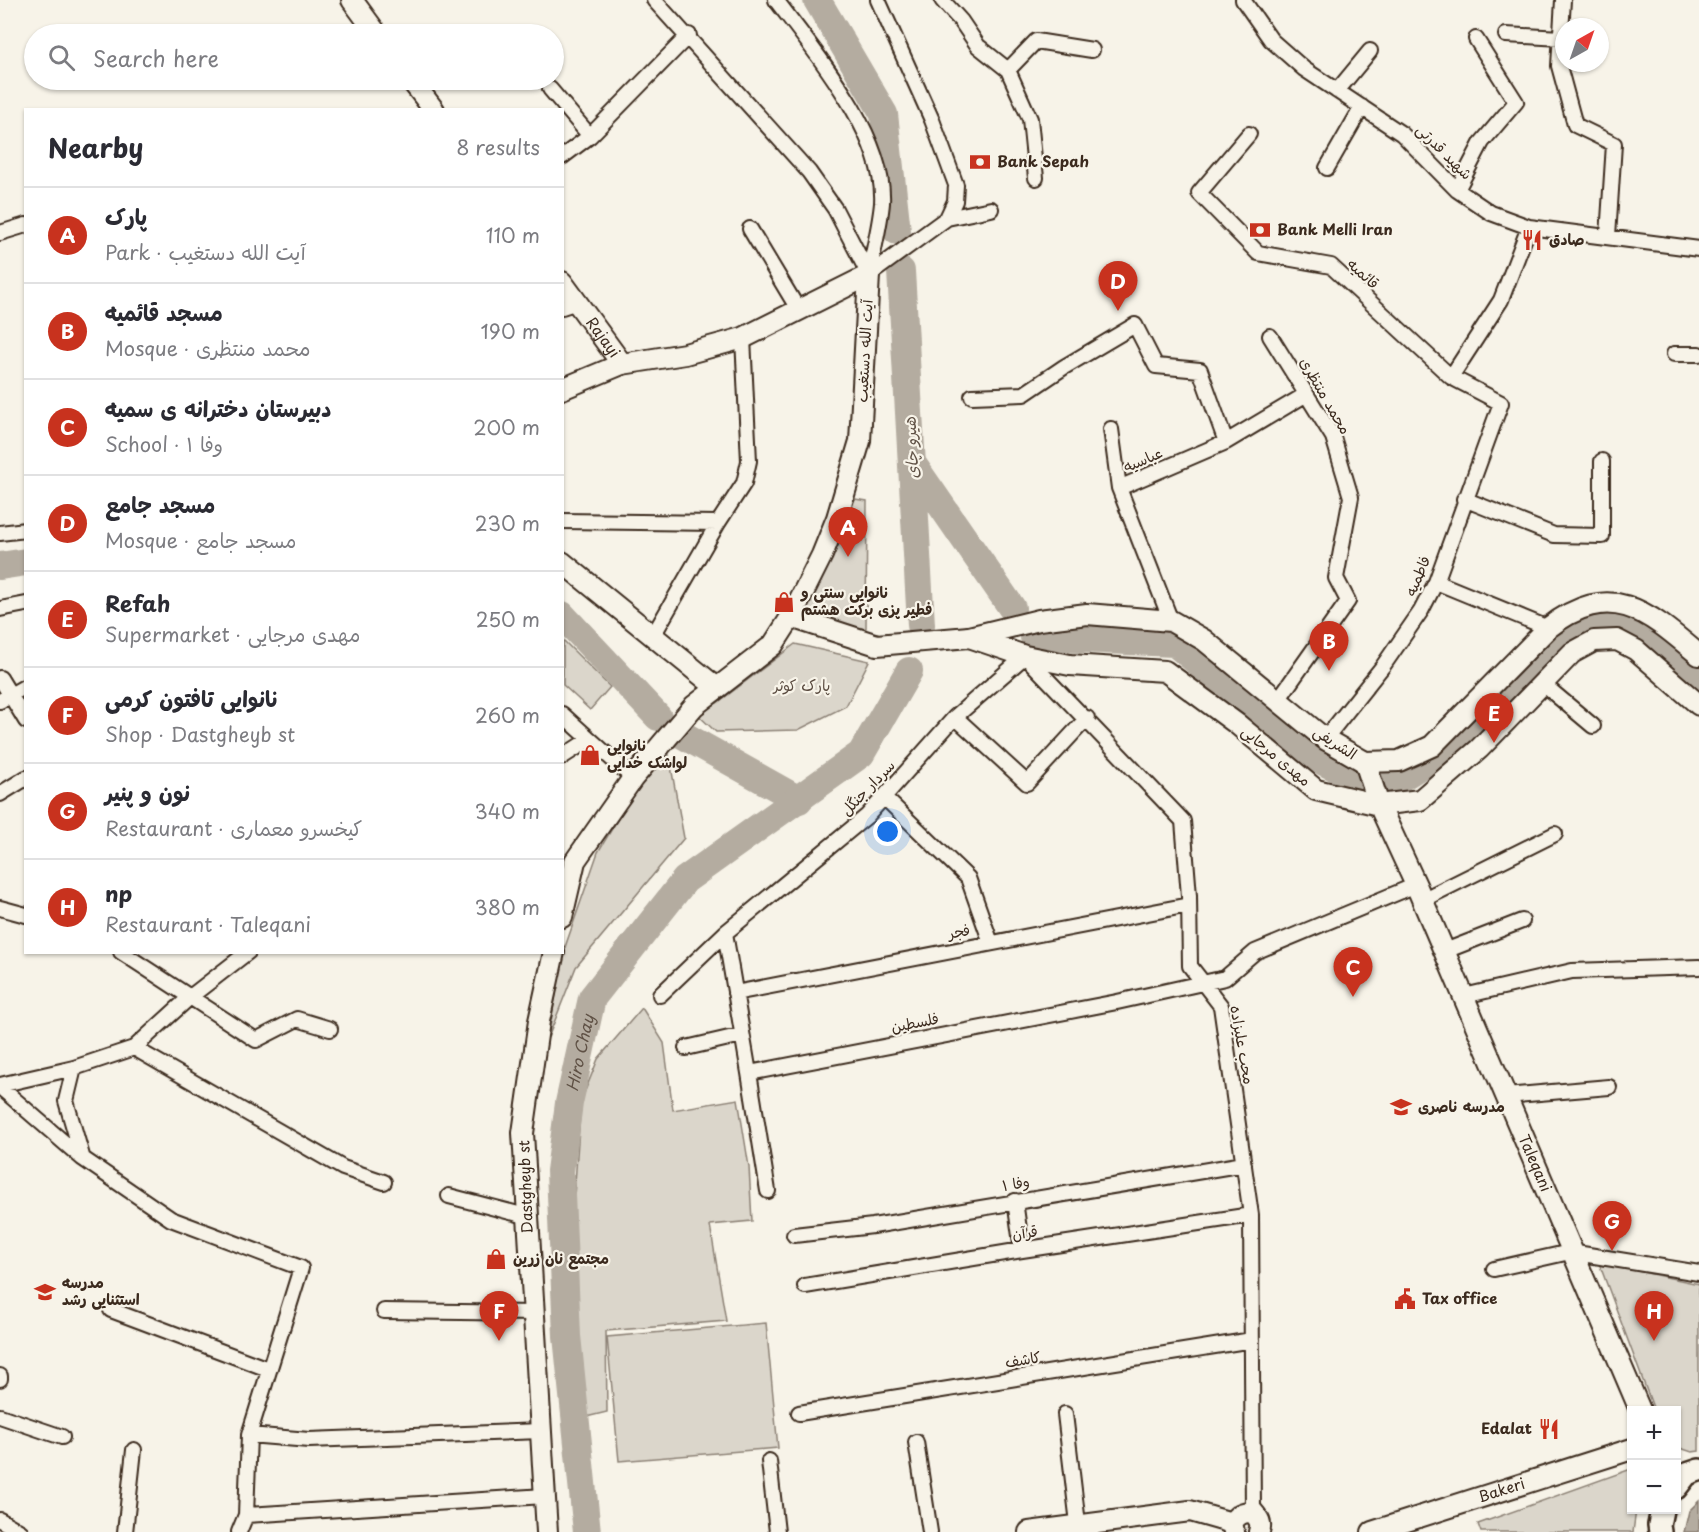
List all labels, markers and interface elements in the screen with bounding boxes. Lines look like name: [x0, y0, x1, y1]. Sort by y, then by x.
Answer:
north arrow: [1555, 18, 1609, 72]
search box: [24, 24, 564, 90]
icon: search: [45, 41, 78, 74]
text: Search here: [93, 41, 219, 74]
street label: شهید قدرتی: [1412, 118, 1478, 184]
text: Nearby: [48, 128, 143, 167]
text: 8 results: [456, 132, 540, 162]
place label: Bank Sepah: [997, 149, 1089, 172]
bank icon: Bank Sepah: [968, 150, 992, 174]
text: پارک: [105, 199, 147, 232]
place label: Bank Melli Iran: [1277, 217, 1393, 240]
bank icon: Bank Melli Iran: [1248, 218, 1272, 242]
text: A: [60, 220, 75, 250]
text: 110 m: [486, 220, 540, 250]
place label: صادق: [1549, 227, 1585, 250]
restaurant icon: صادق: [1520, 228, 1544, 252]
text: Park · آیت الله دستغیب: [105, 237, 306, 267]
street label: قائمیه: [1343, 252, 1385, 294]
pin: D: [1098, 262, 1138, 311]
text: مسجد قائمیه: [105, 295, 223, 328]
street label: آیت الله دستغیب: [849, 298, 878, 403]
street label: Rajayi: [581, 312, 627, 362]
text: B: [61, 316, 74, 346]
text: 190 m: [481, 316, 540, 346]
text: Mosque · محمد منتظری: [105, 333, 310, 363]
street label: محمد منتظری: [1295, 352, 1358, 438]
text: دبیرستان دخترانه ی سمیه: [105, 391, 331, 424]
text: C: [60, 412, 75, 442]
text: 200 m: [473, 412, 540, 442]
water label: هیرو چای: [896, 416, 924, 480]
text: School · وفا ۱: [105, 429, 223, 459]
street label: عباسیه: [1119, 440, 1166, 477]
text: مسجد جامع: [105, 487, 215, 520]
text: D: [60, 508, 75, 538]
text: 230 m: [475, 508, 540, 538]
pin: A: [828, 508, 868, 557]
text: Mosque · مسجد جامع: [105, 525, 296, 555]
street label: فاطمیه: [1398, 552, 1435, 599]
place label: نانوایی سنتی و فطیر پزی برکت هشتم: [800, 580, 932, 621]
text: Refah: [105, 586, 171, 619]
shop icon: نانوایی سنتی و فطیر پزی برکت هشتم: [772, 590, 796, 614]
text: E: [61, 604, 74, 634]
text: 250 m: [476, 604, 540, 634]
text: Supermarket · مهدی مرجایی: [105, 619, 360, 649]
pin: B: [1310, 622, 1348, 671]
park label: پارک کوثر: [772, 673, 830, 696]
text: نانوایی تافتون کرمی: [105, 681, 279, 714]
pin: E: [1474, 694, 1514, 743]
text: F: [62, 700, 73, 730]
text: 260 m: [475, 700, 540, 730]
text: Shop · Dastgheyb st: [105, 719, 295, 749]
street label: مهدی مرجایی: [1237, 719, 1317, 791]
street label: الشریفی: [1309, 719, 1362, 764]
place label: نانوایی لواشک خدایی: [607, 733, 687, 773]
shop icon: نانوایی لواشک خدایی: [578, 743, 602, 767]
street label: سردار جنگل: [834, 754, 900, 820]
text: نون و پنیر: [105, 775, 190, 808]
text: G: [59, 796, 76, 826]
text: 340 m: [475, 796, 540, 826]
text: Restaurant · کیخسرو معماری: [105, 813, 362, 843]
your location: [873, 817, 902, 846]
text: np: [105, 876, 132, 909]
text: H: [60, 892, 75, 922]
text: 380 m: [474, 892, 540, 922]
text: Restaurant · Taleqani: [105, 909, 311, 939]
street label: فجر: [944, 917, 972, 944]
pin: C: [1334, 948, 1372, 997]
street label: محب علیزاده: [1225, 1003, 1262, 1086]
street label: فلسطین: [889, 1006, 941, 1037]
water label: Hiro Chay: [559, 1011, 599, 1093]
place label: مدرسه ناصری: [1418, 1094, 1505, 1117]
school or university icon: مدرسه ناصری: [1389, 1095, 1413, 1119]
street label: Taleqani: [1514, 1131, 1559, 1195]
street label: Dastgheyb st: [511, 1140, 538, 1234]
street label: وفا ۱: [1000, 1169, 1031, 1196]
pin: G: [1592, 1202, 1632, 1251]
street label: قرآن: [1010, 1218, 1039, 1245]
place label: مجتمع نان زرین: [513, 1246, 609, 1270]
shop icon: مجتمع نان زرین: [484, 1247, 508, 1271]
place label: مدرسه استثنایی رشد: [62, 1270, 140, 1310]
school or university icon: مدرسه استثنایی رشد: [33, 1280, 57, 1304]
place label: Tax office: [1422, 1286, 1497, 1309]
public building icon: Tax office: [1393, 1287, 1417, 1311]
pin: F: [480, 1292, 518, 1341]
pin: H: [1634, 1292, 1674, 1341]
street label: کاشف: [1003, 1344, 1042, 1373]
map controls: [1627, 1406, 1681, 1514]
button: +: [1627, 1406, 1681, 1460]
place label: Edalat: [1481, 1416, 1532, 1439]
restaurant icon: Edalat: [1537, 1417, 1561, 1441]
button: −: [1627, 1460, 1681, 1514]
street label: Bakeri: [1475, 1471, 1528, 1507]

